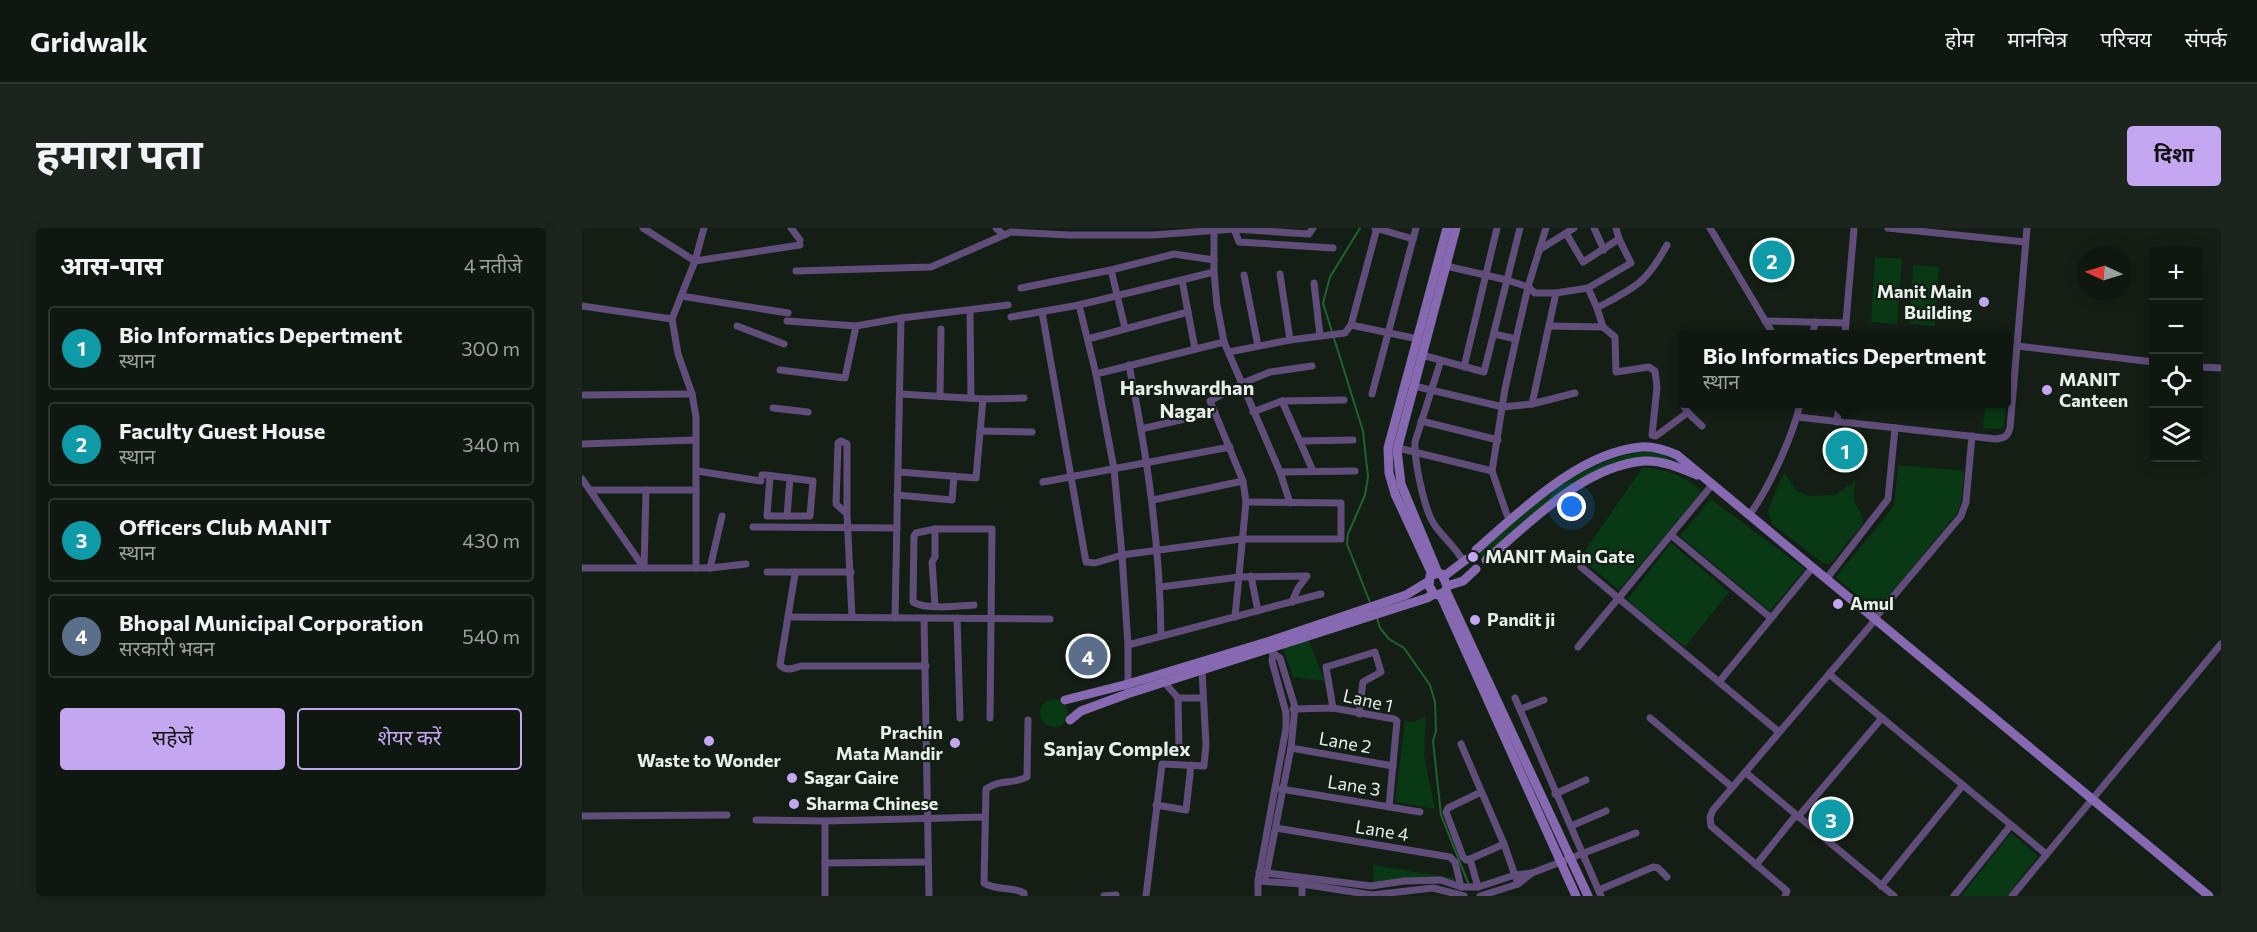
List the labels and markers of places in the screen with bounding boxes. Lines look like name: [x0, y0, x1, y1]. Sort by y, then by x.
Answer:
pin: 2: [1752, 237, 1792, 282]
place label: Manit Main Building: [1877, 280, 1972, 323]
marker: Manit Main Building: [1977, 295, 1991, 309]
place label: MANIT Canteen: [2059, 368, 2128, 411]
marker: MANIT Canteen: [2040, 383, 2054, 397]
pin: 1: [1826, 428, 1864, 472]
place label: MANIT Main Gate: [1485, 545, 1635, 567]
marker: MANIT Main Gate: [1466, 550, 1480, 564]
place label: Amul: [1850, 592, 1894, 614]
marker: Amul: [1831, 597, 1845, 611]
place label: Pandit ji: [1487, 608, 1555, 630]
marker: Pandit ji: [1468, 613, 1482, 627]
pin: 4: [1068, 634, 1108, 678]
place label: Prachin Mata Mandir: [836, 721, 944, 764]
marker: Waste to Wonder: [702, 734, 716, 748]
marker: Prachin Mata Mandir: [948, 736, 962, 750]
place label: Waste to Wonder: [637, 749, 782, 771]
place label: Sagar Gaire: [804, 766, 899, 788]
marker: Sagar Gaire: [785, 771, 799, 785]
place label: Sharma Chinese: [806, 792, 938, 814]
pin: 3: [1812, 796, 1850, 842]
marker: Sharma Chinese: [787, 797, 801, 811]

